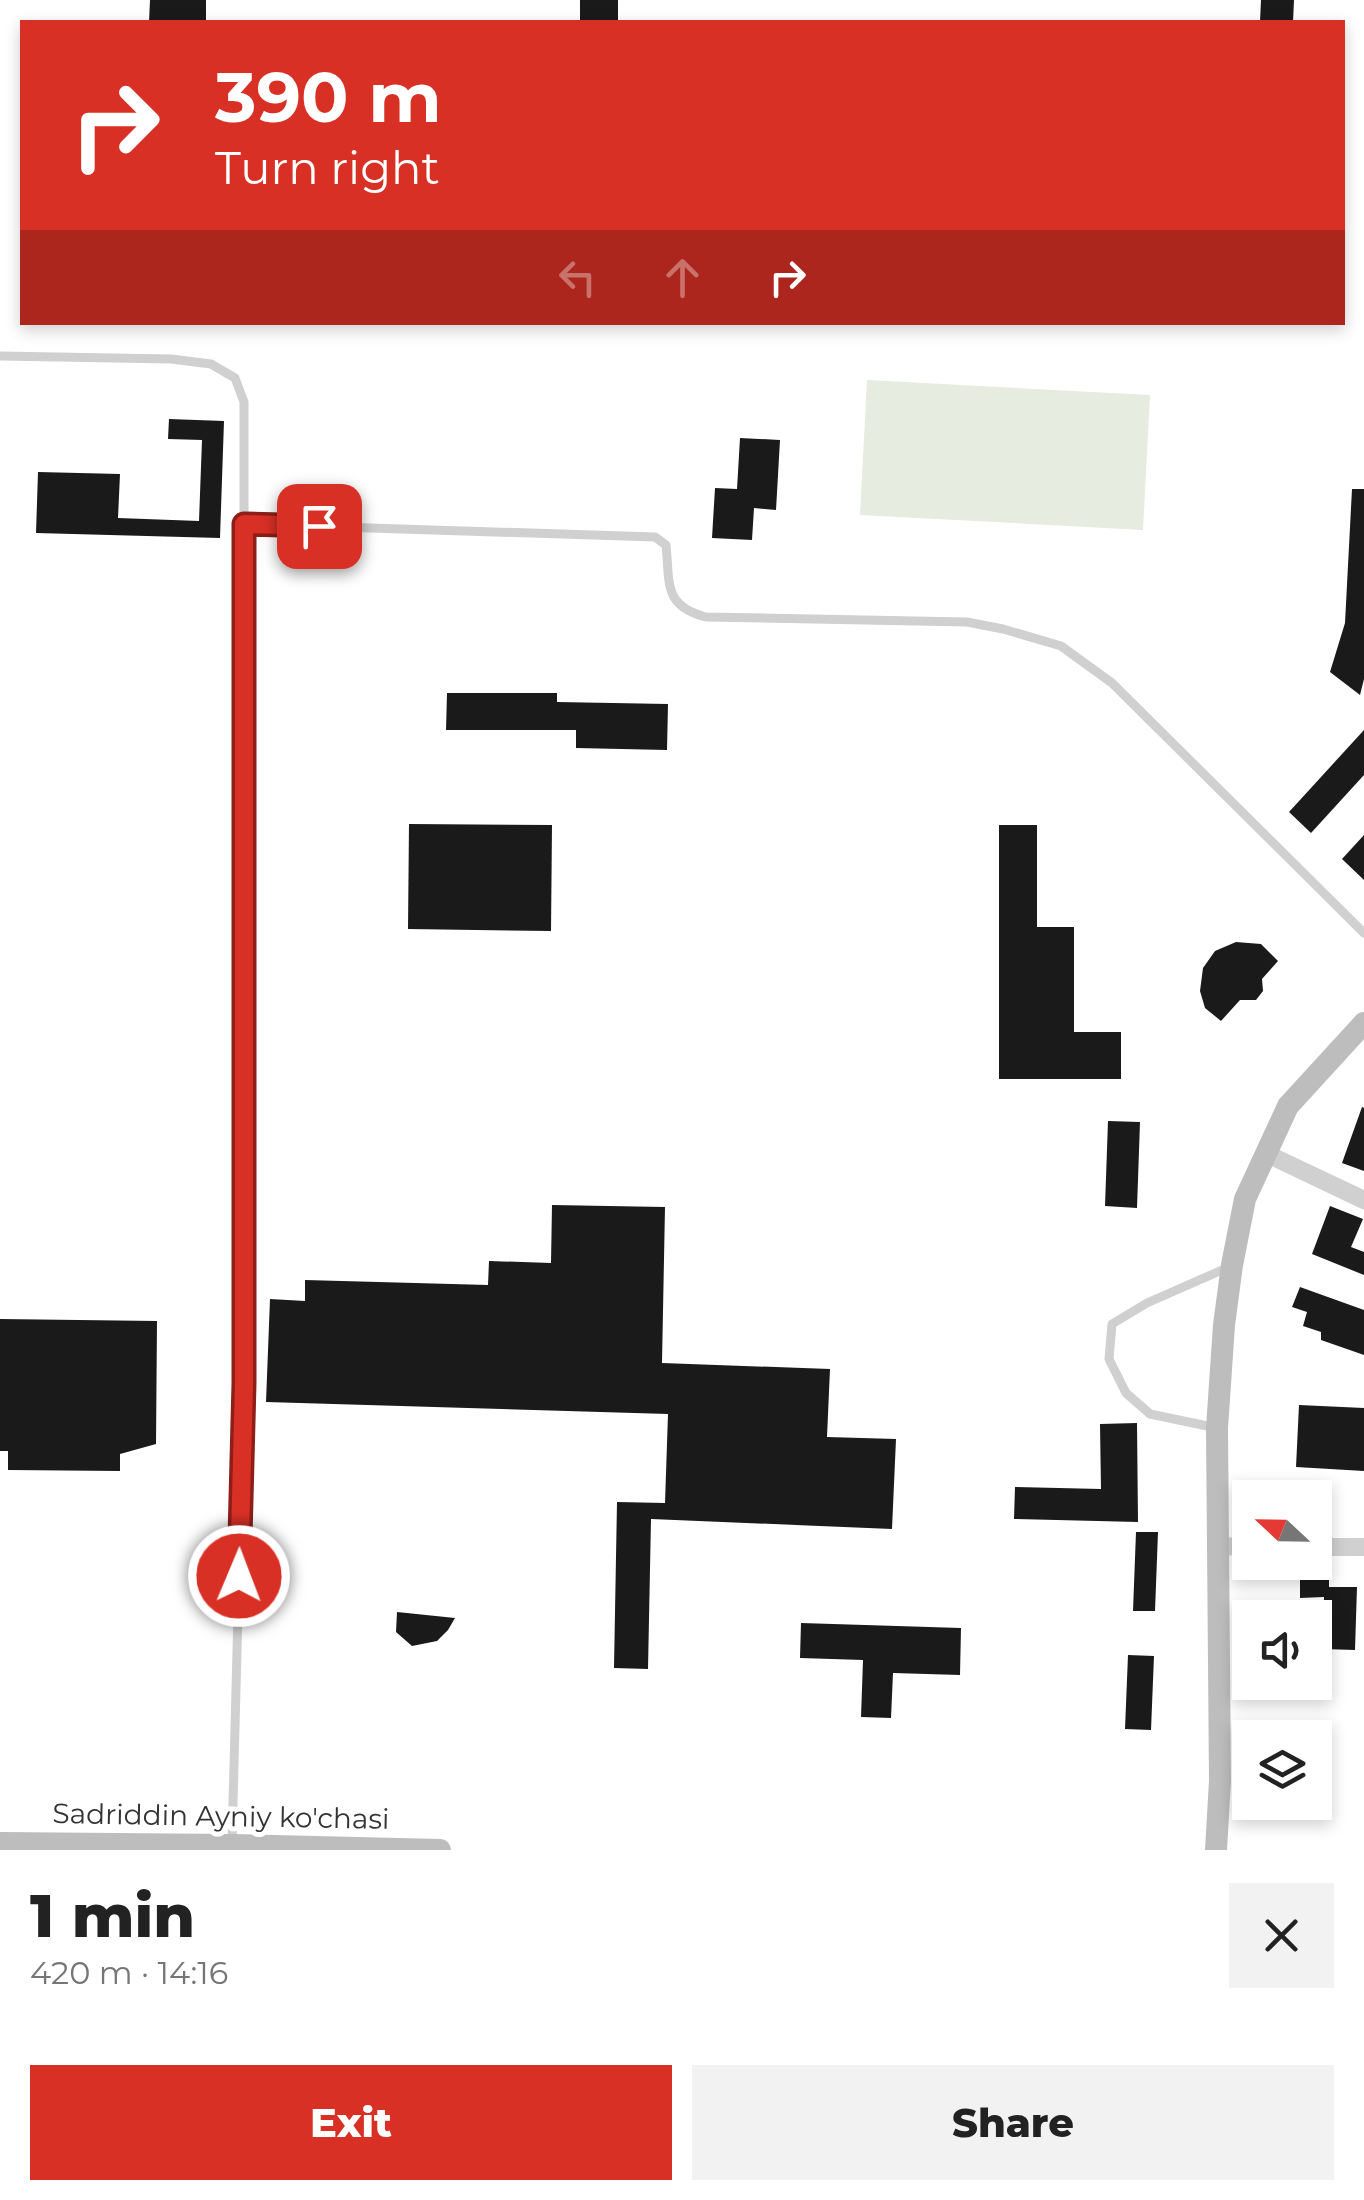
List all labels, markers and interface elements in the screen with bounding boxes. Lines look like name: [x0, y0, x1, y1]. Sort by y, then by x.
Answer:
text: 390 m: [215, 54, 442, 140]
icon: right: [50, 60, 180, 190]
text: Turn right: [215, 140, 440, 195]
icon: left: [550, 250, 605, 305]
icon: ahead: [655, 250, 710, 305]
icon: right: [760, 250, 815, 305]
pin: [277, 484, 362, 569]
icon: arrive: [292, 499, 347, 554]
north arrow: [1232, 1480, 1332, 1580]
map controls: [1232, 1480, 1332, 1820]
position arrow: [187, 1524, 291, 1628]
button: sound: [1232, 1600, 1332, 1700]
button: layers: [1232, 1720, 1332, 1820]
street label: Sadriddin Ayniy ko'chasi: [52, 1796, 390, 1836]
text: 1 min: [30, 1879, 195, 1952]
button: close: [1229, 1883, 1334, 1988]
text: 420 m · 14:16: [30, 1953, 228, 1992]
button: Exit: [30, 2065, 672, 2180]
button: Share: [692, 2065, 1334, 2180]

